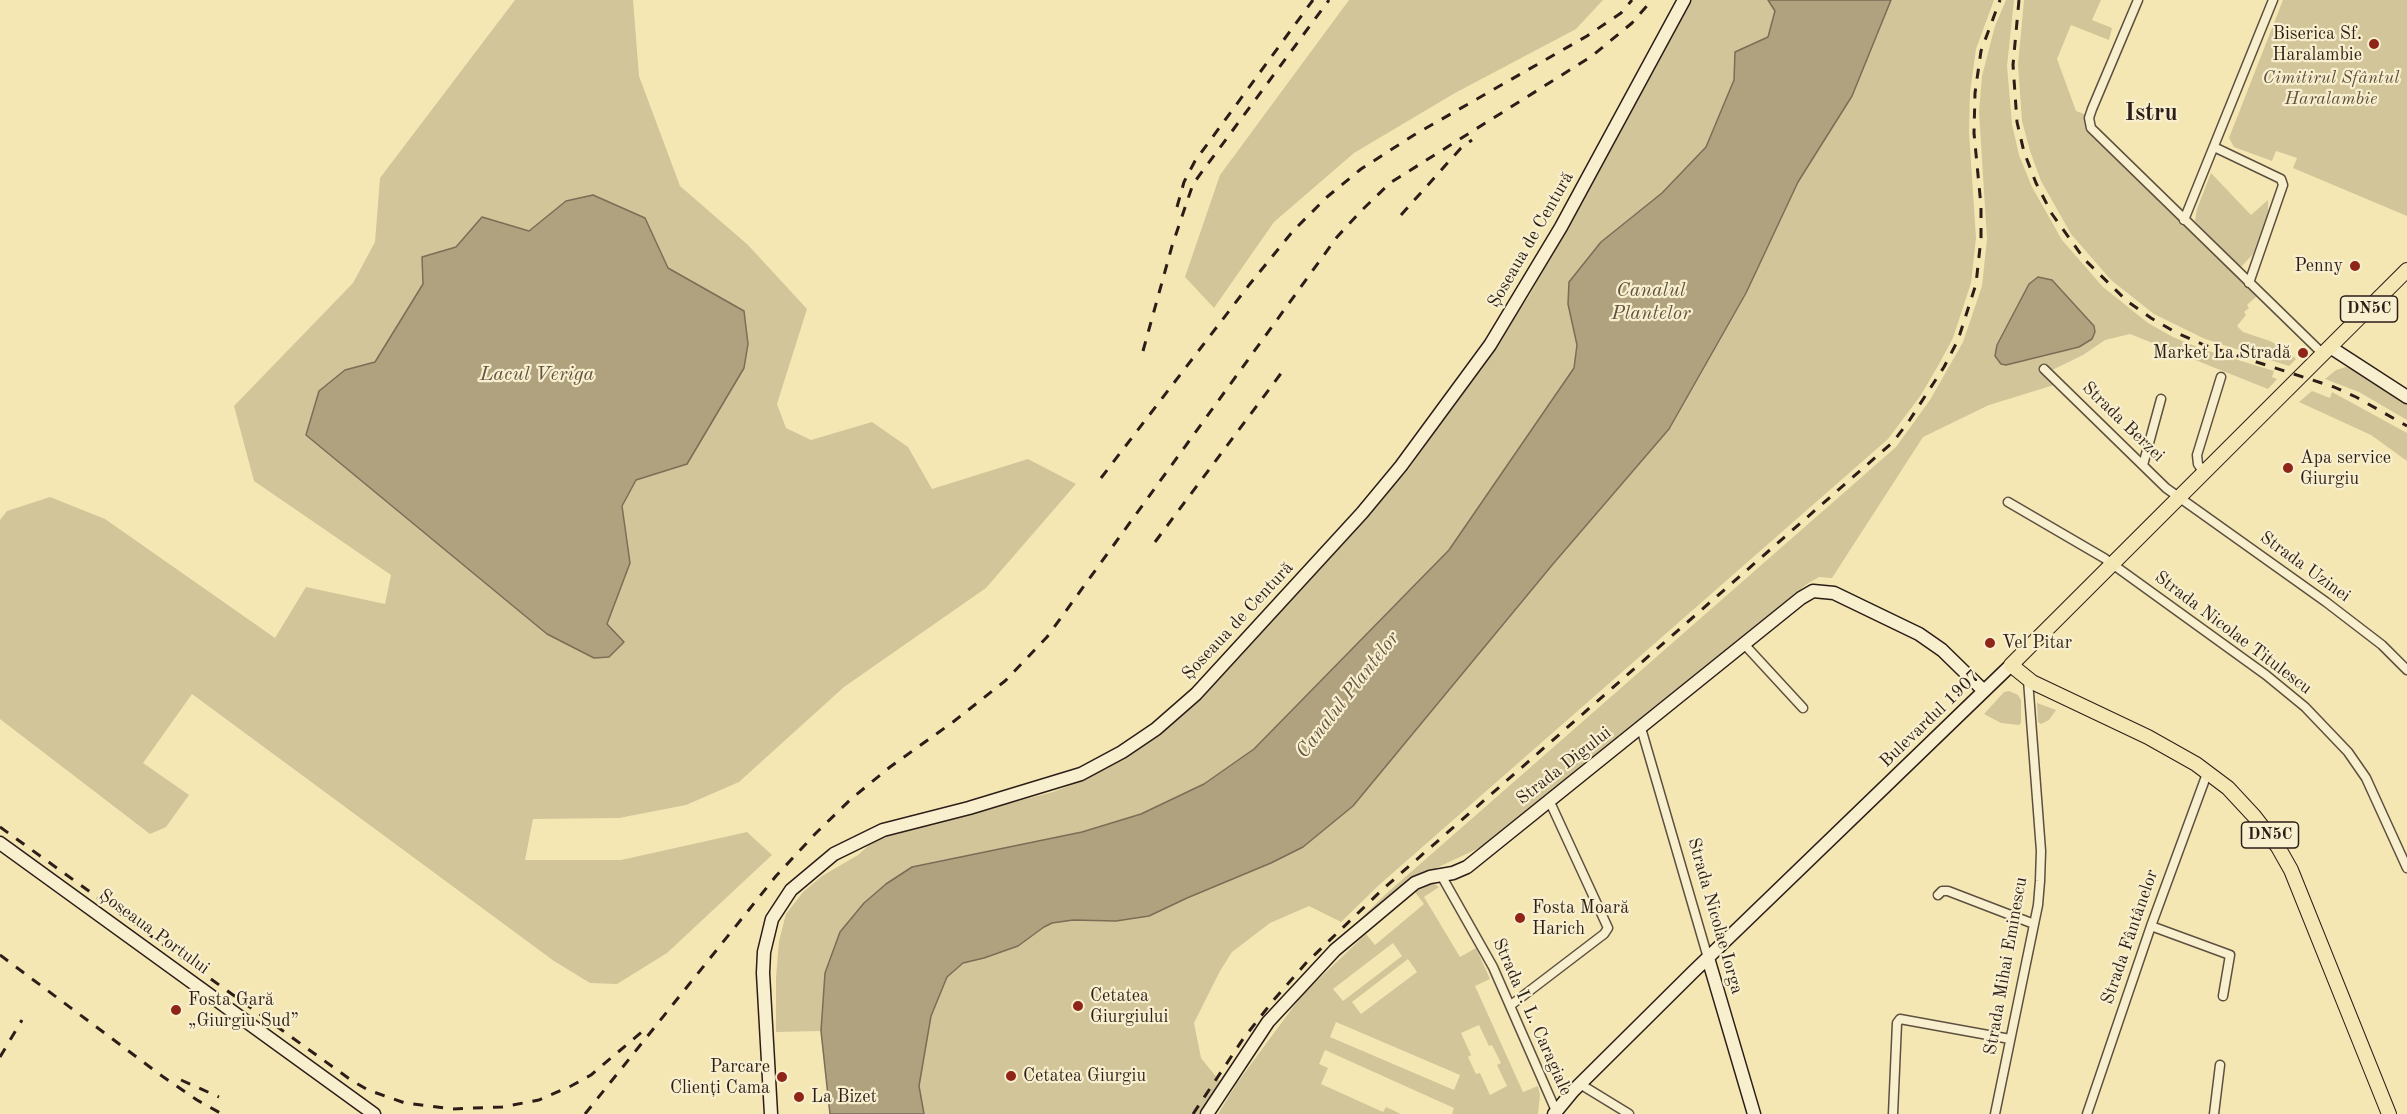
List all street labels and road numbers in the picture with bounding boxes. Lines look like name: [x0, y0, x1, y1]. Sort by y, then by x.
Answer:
street label: Șoseaua de Centură: [1483, 168, 1579, 312]
road number: DN5C: [2340, 296, 2398, 322]
street label: Strada Berzei: [2077, 377, 2169, 467]
street label: Strada Uzinei: [2255, 527, 2355, 607]
street label: Șoseaua de Centură: [1178, 557, 1298, 685]
street label: Strada Nicolae Titulescu: [2150, 567, 2316, 699]
street label: Bulevardul 1907: [1875, 666, 1985, 772]
street label: Strada Digului: [1512, 722, 1616, 810]
road number: DN5C: [2242, 822, 2298, 848]
street label: Strada Nicolae Iorga: [1682, 835, 1748, 997]
street label: Strada Fântânelor: [2097, 867, 2163, 1007]
street label: Strada Mihai Eminescu: [1980, 875, 2032, 1057]
street label: Șoseaua Portului: [94, 885, 214, 979]
street label: Strada I. L. Caragiale: [1488, 935, 1576, 1099]

